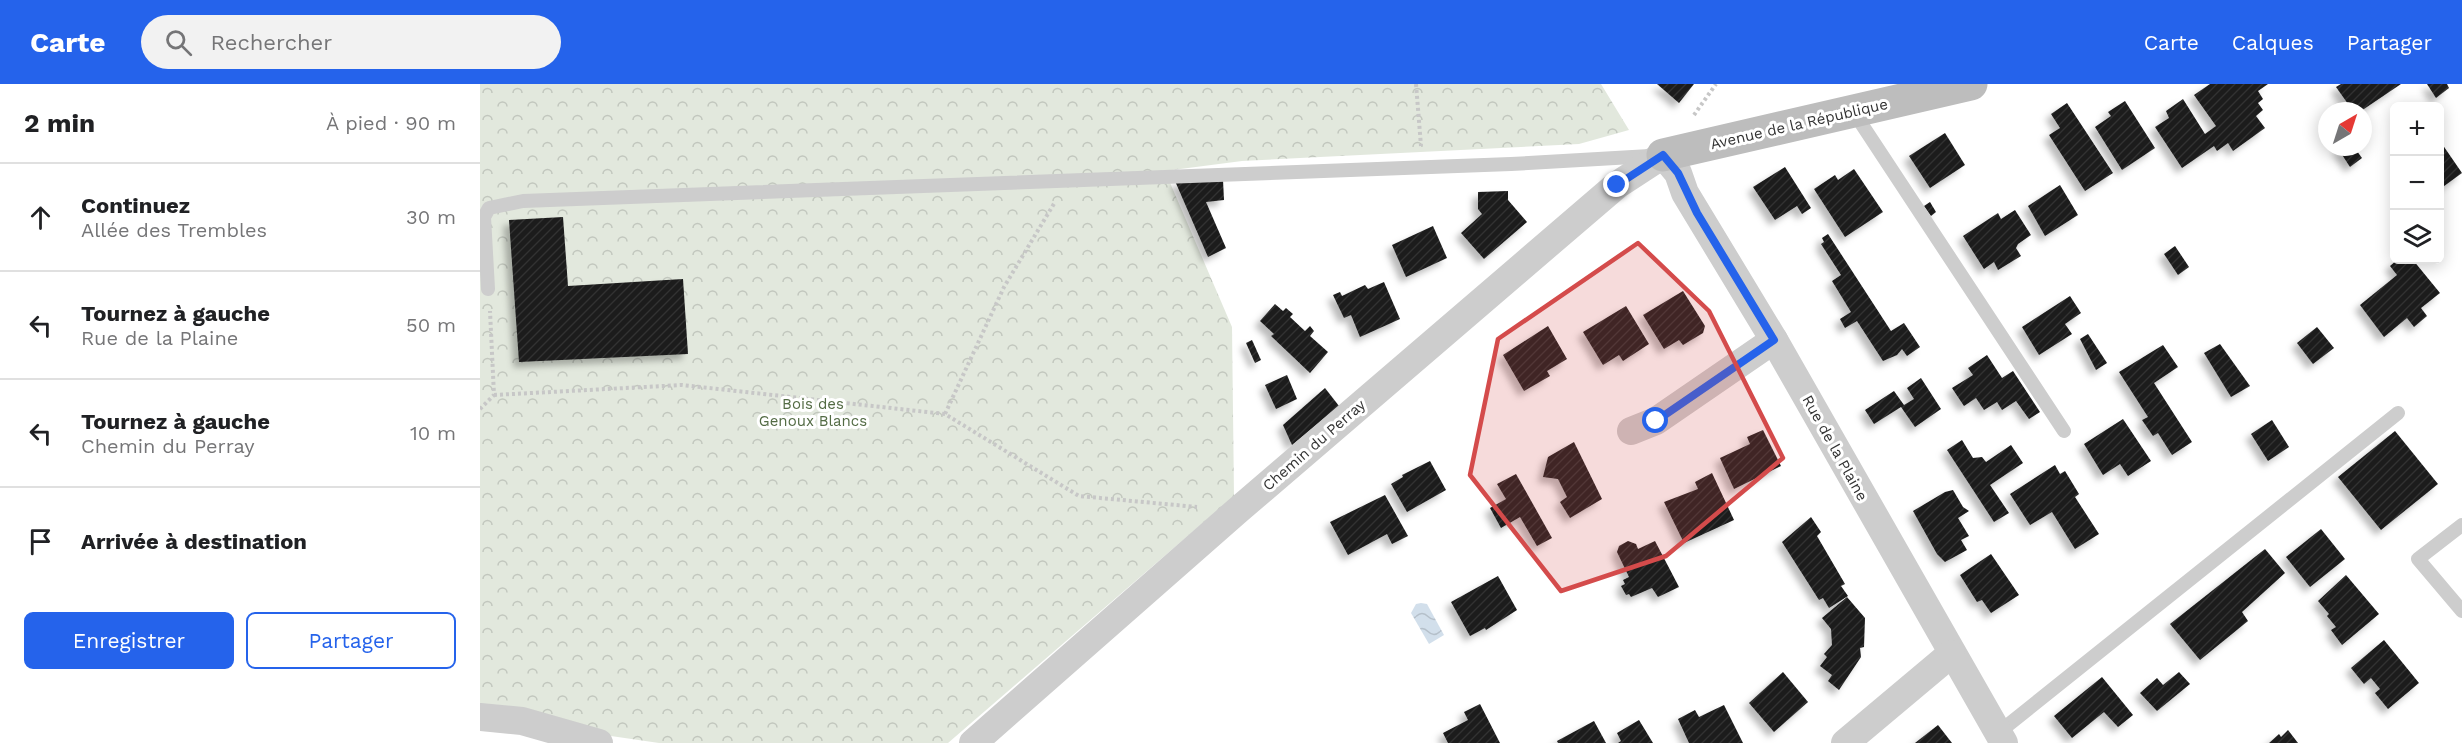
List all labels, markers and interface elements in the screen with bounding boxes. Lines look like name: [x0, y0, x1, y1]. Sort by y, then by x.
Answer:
search box: [141, 15, 561, 69]
text: Carte: [30, 26, 105, 59]
icon: search: [162, 26, 195, 59]
text: Rechercher: [210, 30, 332, 55]
text: Carte: [2144, 30, 2199, 55]
text: Calques: [2232, 30, 2314, 55]
text: Partager: [2347, 30, 2432, 55]
street label: Avenue de la République: [1709, 95, 1889, 153]
north arrow: [2318, 102, 2372, 156]
map controls: [2390, 102, 2444, 264]
button: +: [2390, 102, 2444, 156]
text: 2 min: [24, 108, 95, 138]
text: À pied · 90 m: [326, 111, 456, 135]
button: −: [2390, 156, 2444, 210]
route end: [1603, 171, 1629, 197]
text: Continuez: [81, 193, 190, 218]
icon: ahead: [24, 201, 57, 234]
text: 30 m: [406, 205, 456, 229]
button: layers: [2390, 210, 2444, 264]
text: Allée des Trembles: [81, 218, 267, 242]
text: Tournez à gauche: [81, 301, 270, 326]
icon: left: [24, 309, 57, 342]
text: 50 m: [406, 313, 456, 337]
text: Rue de la Plaine: [81, 326, 238, 350]
street label: Rue de la Plaine: [1799, 392, 1871, 504]
park label: Bois des Genoux Blancs: [759, 395, 867, 430]
street label: Chemin du Perray: [1259, 395, 1369, 494]
route start: [1642, 407, 1668, 433]
text: Tournez à gauche: [81, 409, 270, 434]
icon: left: [24, 417, 57, 450]
text: 10 m: [410, 421, 456, 445]
text: Chemin du Perray: [81, 434, 255, 458]
icon: arrive: [24, 525, 57, 558]
text: Arrivée à destination: [81, 529, 307, 554]
button: Enregistrer: [24, 612, 234, 669]
button: Partager: [246, 612, 456, 669]

